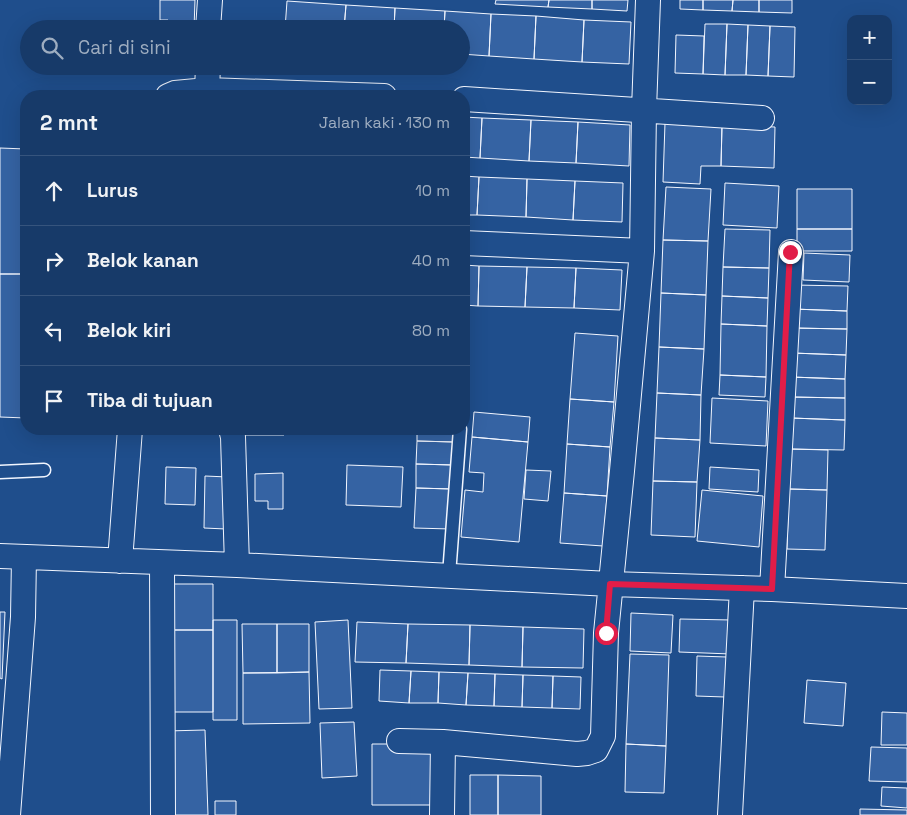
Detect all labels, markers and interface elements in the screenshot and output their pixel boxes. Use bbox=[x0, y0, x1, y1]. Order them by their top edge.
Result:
map controls bbox=[847, 15, 892, 105]
button: + bbox=[847, 15, 892, 60]
search box bbox=[20, 20, 470, 75]
icon: search bbox=[38, 34, 66, 62]
text: Cari di sini bbox=[78, 35, 171, 60]
button: − bbox=[847, 60, 892, 105]
text: 2 mnt bbox=[40, 109, 98, 136]
text: Jalan kaki · 130 m bbox=[319, 112, 450, 133]
icon: ahead bbox=[40, 177, 68, 205]
text: Lurus bbox=[87, 178, 138, 203]
text: 10 m bbox=[415, 180, 450, 201]
route end bbox=[779, 241, 802, 264]
icon: right bbox=[40, 247, 68, 275]
text: Belok kanan bbox=[87, 248, 199, 273]
text: 40 m bbox=[412, 250, 450, 271]
icon: left bbox=[40, 317, 68, 345]
text: Belok kiri bbox=[87, 318, 171, 343]
text: 80 m bbox=[412, 320, 450, 341]
icon: arrive bbox=[40, 387, 68, 415]
text: Tiba di tujuan bbox=[87, 388, 213, 413]
route start bbox=[595, 622, 618, 645]

